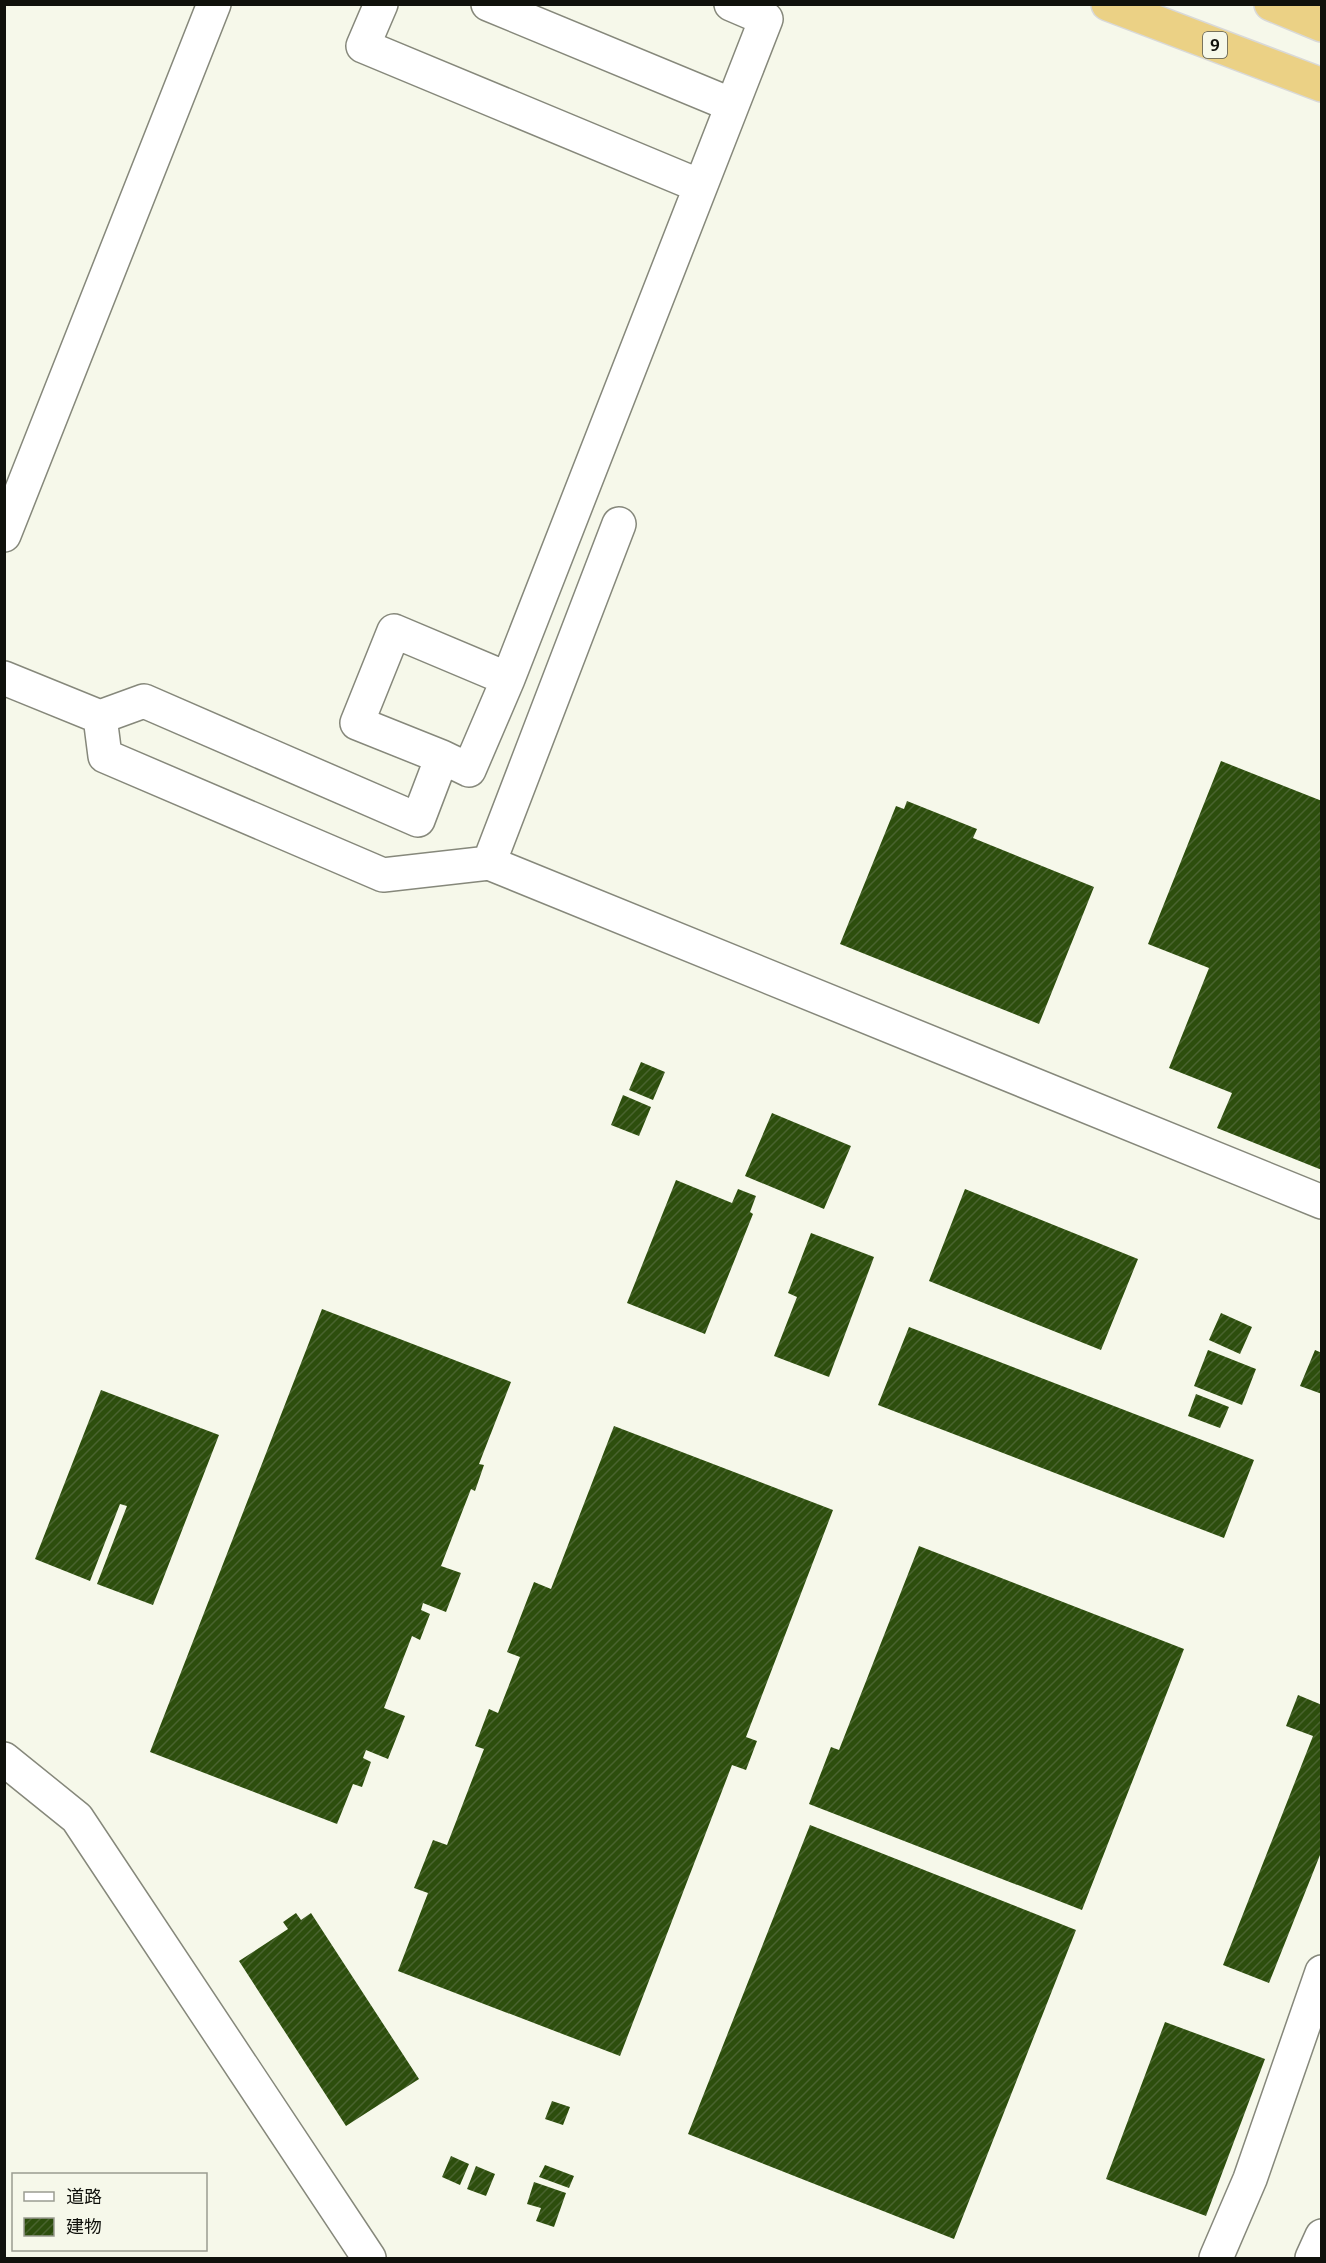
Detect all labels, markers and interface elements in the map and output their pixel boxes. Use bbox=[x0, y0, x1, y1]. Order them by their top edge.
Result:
road number: 9 bbox=[1203, 32, 1227, 58]
legend bbox=[12, 2173, 207, 2251]
text: 道路 bbox=[66, 2186, 102, 2208]
text: 建物 bbox=[66, 2216, 102, 2238]

